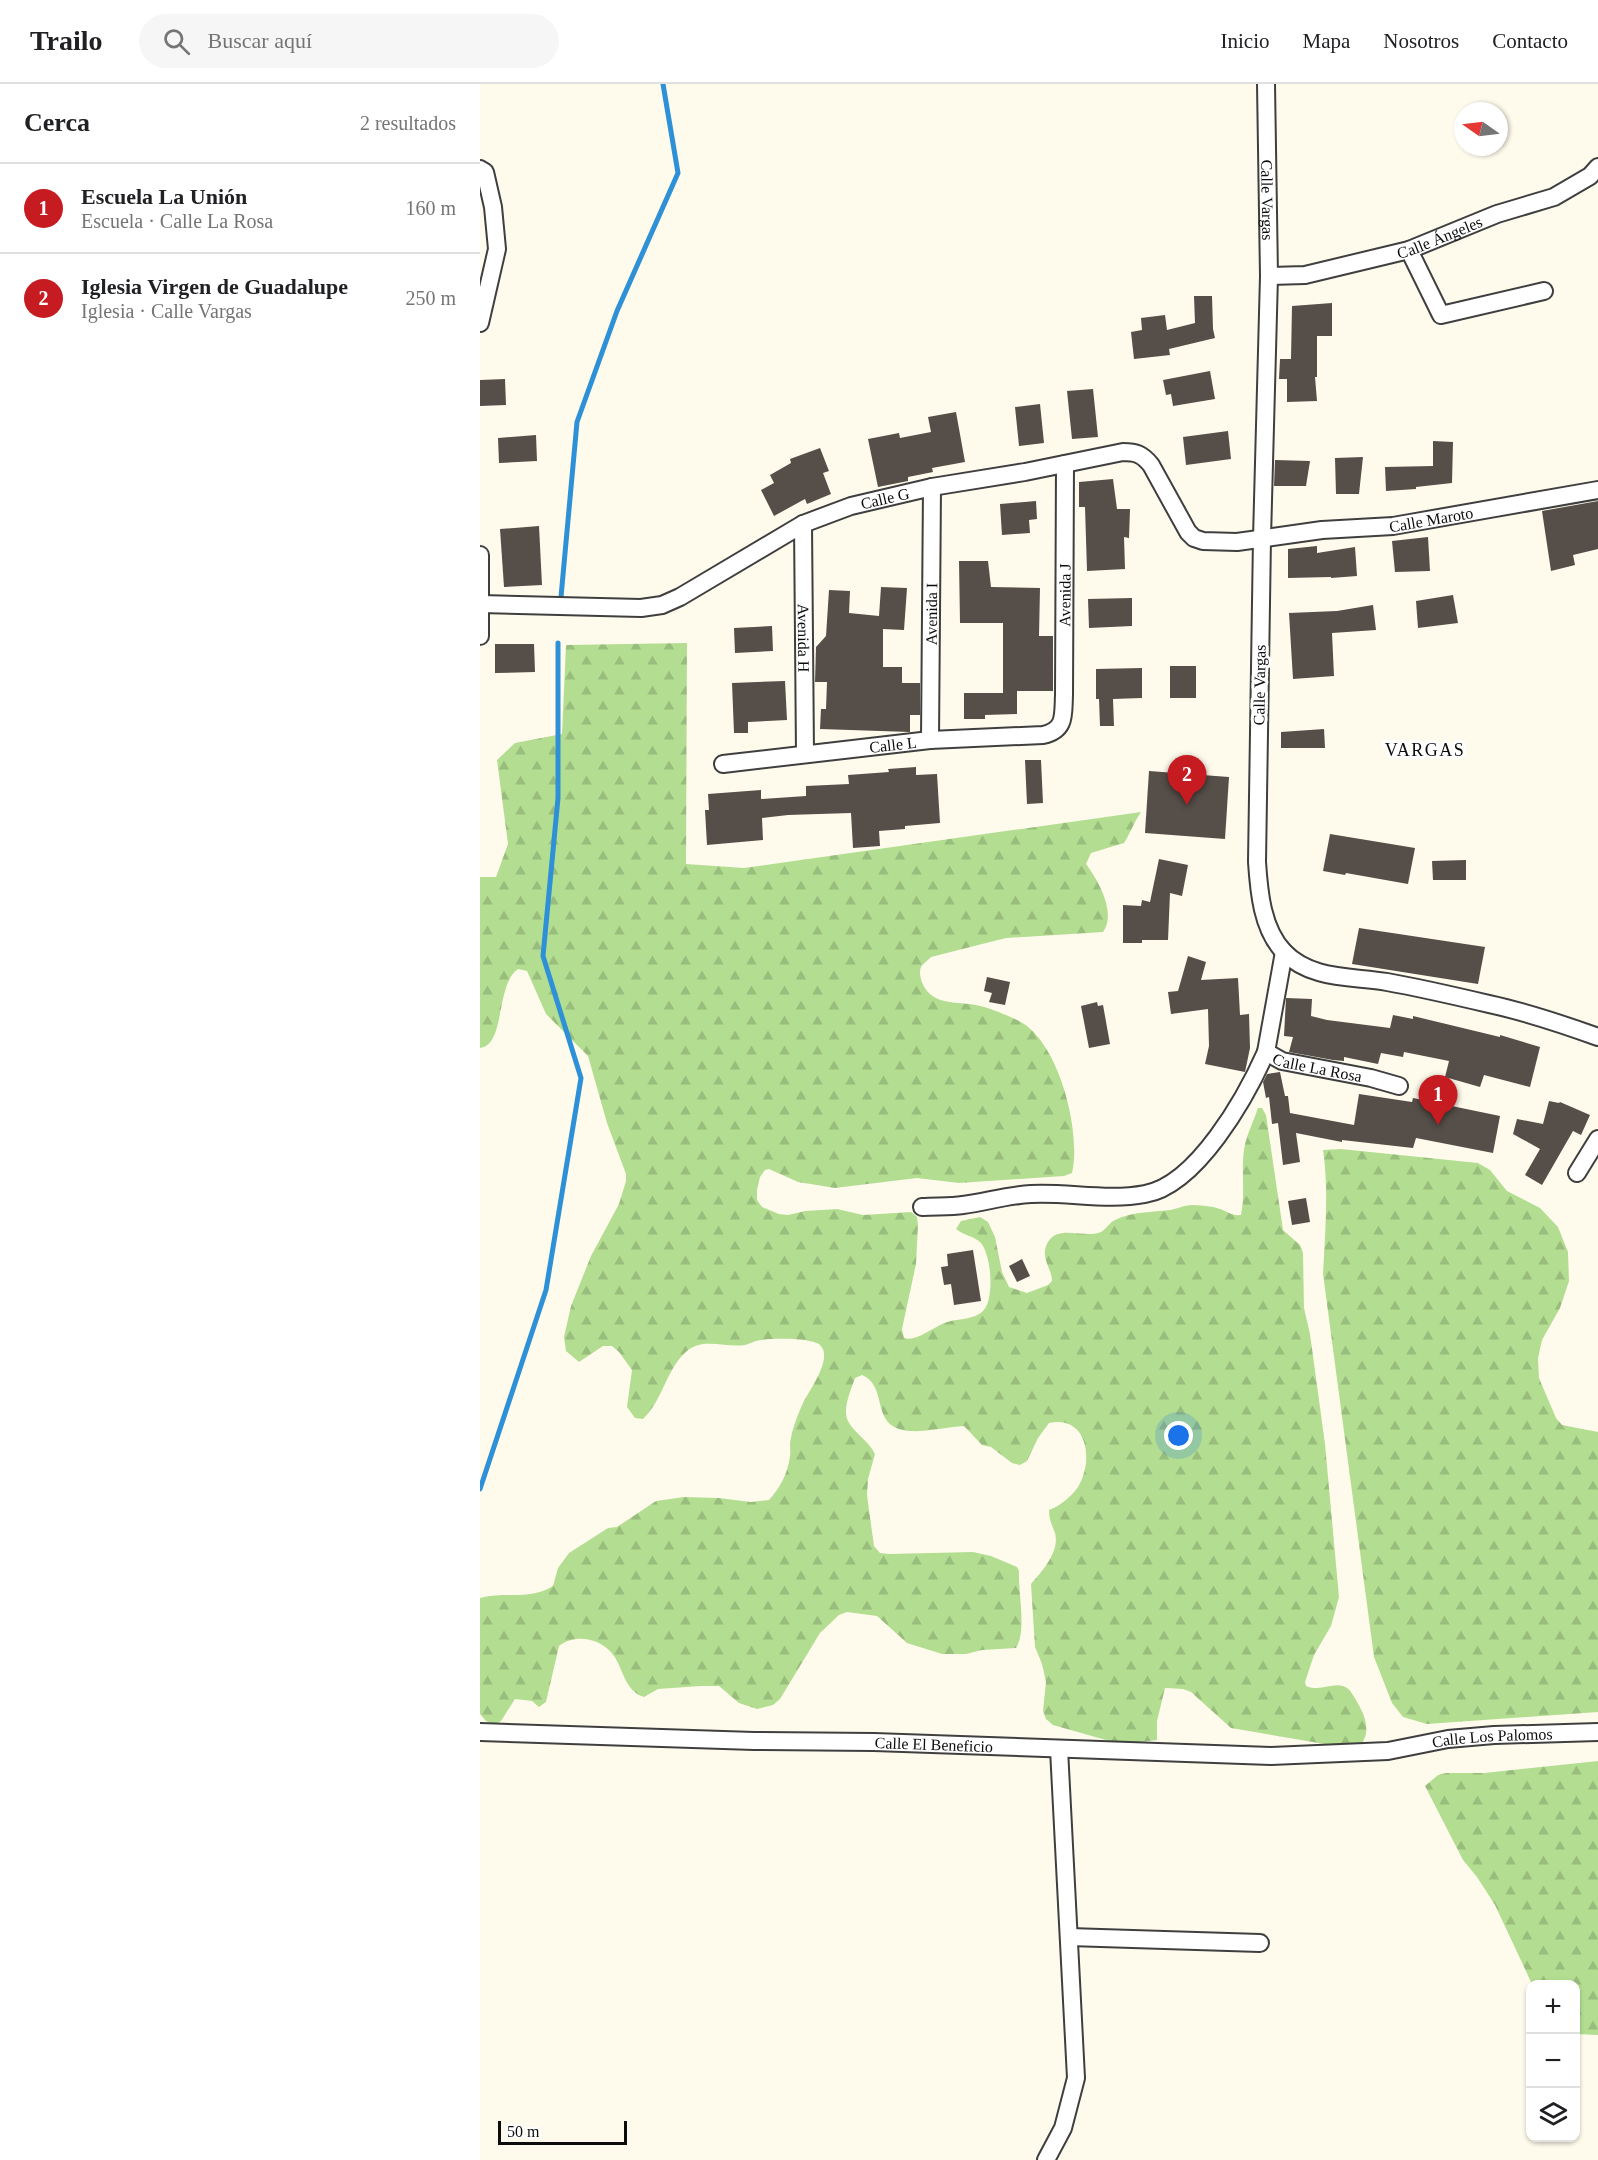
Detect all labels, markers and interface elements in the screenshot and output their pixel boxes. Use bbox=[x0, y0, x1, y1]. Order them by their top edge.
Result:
search box bbox=[139, 14, 559, 68]
text: Trailo bbox=[30, 25, 103, 56]
icon: search bbox=[160, 25, 193, 58]
text: Buscar aquí bbox=[208, 28, 312, 53]
text: Inicio bbox=[1221, 29, 1270, 53]
text: Mapa bbox=[1303, 29, 1350, 53]
text: Nosotros bbox=[1383, 29, 1459, 53]
text: Contacto bbox=[1492, 29, 1568, 53]
north arrow bbox=[1454, 102, 1508, 156]
text: Cerca bbox=[24, 108, 90, 137]
text: 2 resultados bbox=[360, 112, 456, 134]
street label: Calle Vargas bbox=[1258, 159, 1276, 241]
text: Escuela La Unión bbox=[81, 184, 247, 209]
text: 1 bbox=[39, 197, 49, 219]
text: 160 m bbox=[405, 197, 456, 219]
text: Escuela · Calle La Rosa bbox=[81, 210, 273, 232]
street label: Calle Ángeles bbox=[1395, 213, 1485, 262]
text: Iglesia Virgen de Guadalupe bbox=[81, 274, 348, 299]
text: 2 bbox=[39, 287, 49, 309]
text: 250 m bbox=[405, 287, 456, 309]
text: Iglesia · Calle Vargas bbox=[81, 300, 252, 322]
street label: Calle G bbox=[859, 485, 911, 512]
street label: Calle Maroto bbox=[1388, 504, 1474, 536]
street label: Avenida J bbox=[1056, 563, 1074, 627]
street label: Avenida I bbox=[923, 583, 940, 645]
street label: Avenida H bbox=[795, 604, 812, 673]
street label: Calle Vargas bbox=[1250, 644, 1270, 726]
street label: Calle L bbox=[868, 734, 918, 756]
district label: VARGAS bbox=[1385, 740, 1465, 760]
pin: 2 bbox=[1168, 756, 1206, 805]
street label: Calle La Rosa bbox=[1269, 1049, 1363, 1085]
pin: 1 bbox=[1418, 1076, 1458, 1125]
your location bbox=[1164, 1421, 1193, 1450]
street label: Calle Los Palomos bbox=[1431, 1725, 1553, 1751]
street label: Calle El Beneficio bbox=[874, 1734, 993, 1755]
map controls bbox=[1526, 1980, 1580, 2142]
button: + bbox=[1526, 1980, 1580, 2034]
button: − bbox=[1526, 2034, 1580, 2088]
button: layers bbox=[1526, 2088, 1580, 2142]
scale bar bbox=[498, 2118, 627, 2146]
text: 50 m bbox=[507, 2123, 539, 2140]

